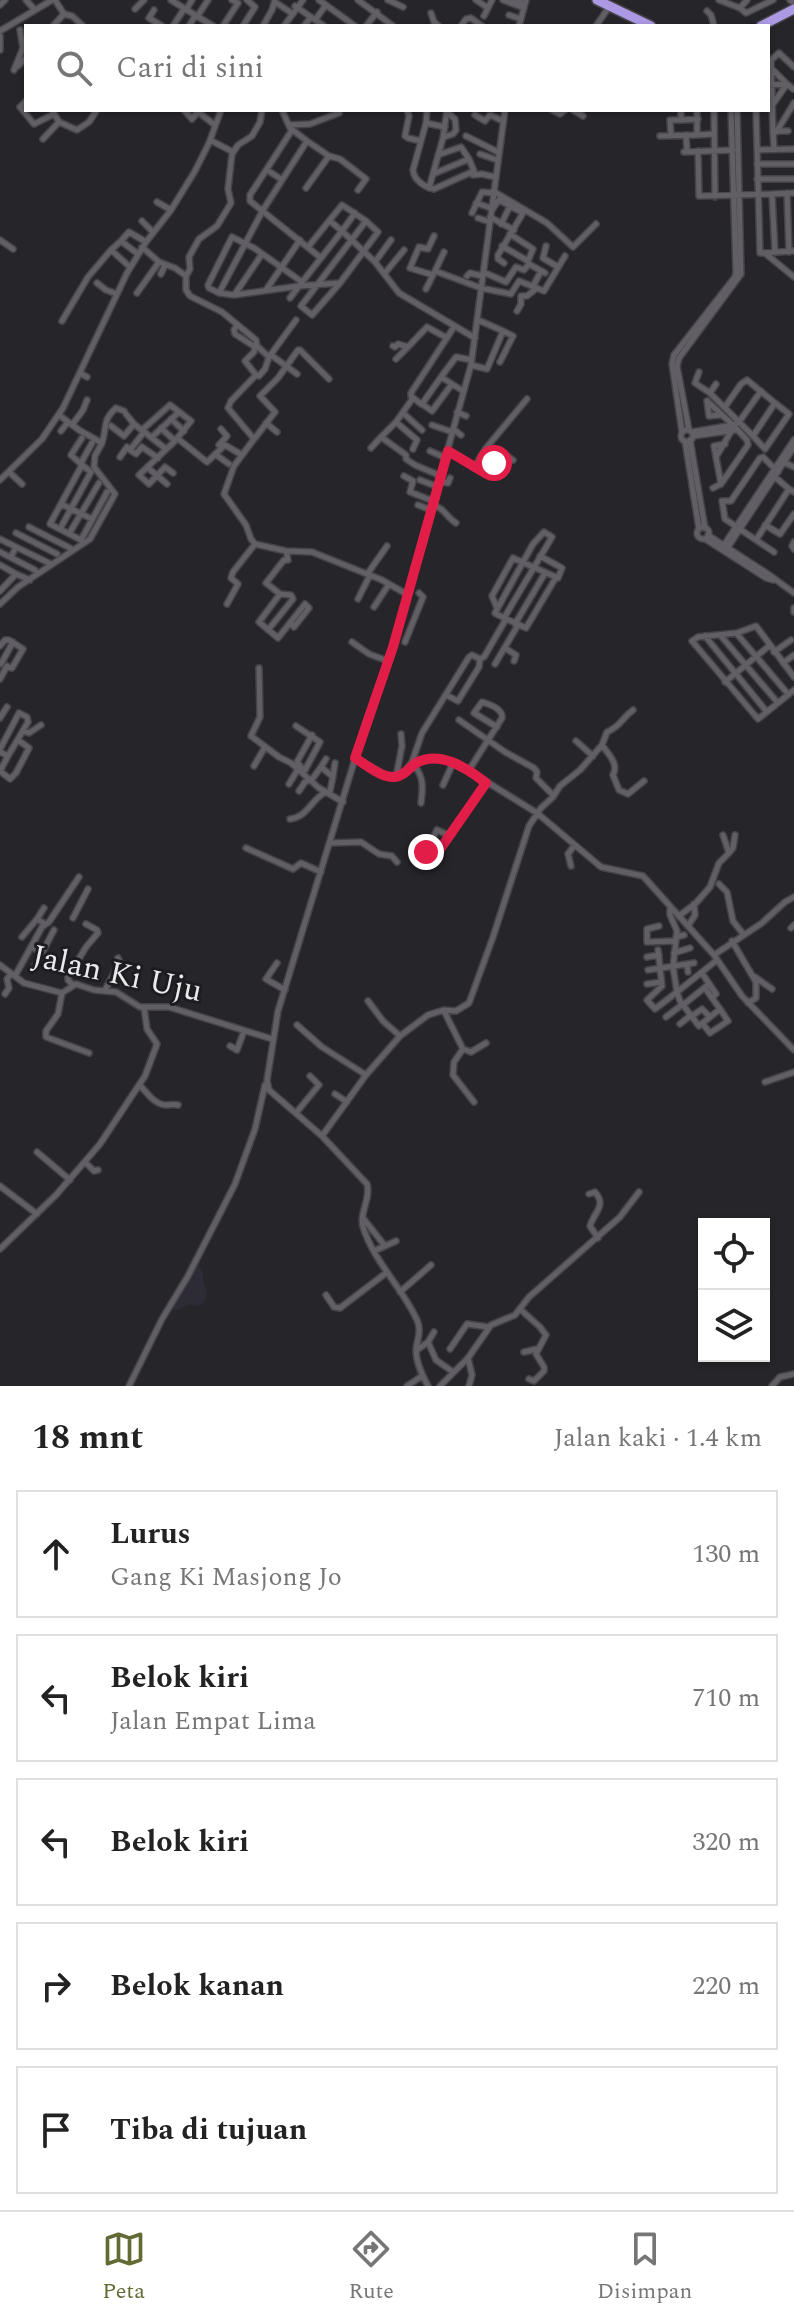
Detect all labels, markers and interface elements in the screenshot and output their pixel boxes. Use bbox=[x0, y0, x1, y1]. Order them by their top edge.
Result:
search box bbox=[24, 24, 770, 112]
text: Cari di sini bbox=[116, 45, 264, 91]
icon: search bbox=[52, 46, 96, 90]
route start bbox=[476, 445, 512, 481]
route end bbox=[408, 834, 444, 870]
street label: Jalan Ki Uju bbox=[27, 932, 207, 1016]
map controls bbox=[698, 1218, 770, 1362]
button: locate bbox=[698, 1218, 770, 1290]
button: layers bbox=[698, 1290, 770, 1362]
text: 18 mnt bbox=[32, 1412, 143, 1464]
text: Jalan kaki · 1.4 km bbox=[554, 1418, 762, 1458]
text: Lurus bbox=[110, 1511, 191, 1557]
icon: ahead bbox=[34, 1532, 78, 1576]
text: 130 m bbox=[692, 1534, 760, 1574]
text: Gang Ki Masjong Jo bbox=[110, 1557, 342, 1597]
text: Belok kiri bbox=[110, 1655, 249, 1701]
icon: left bbox=[34, 1676, 78, 1720]
text: 710 m bbox=[692, 1678, 760, 1718]
text: Jalan Empat Lima bbox=[110, 1701, 316, 1741]
text: Belok kiri bbox=[110, 1819, 249, 1865]
icon: left bbox=[34, 1820, 78, 1864]
text: 320 m bbox=[692, 1822, 760, 1862]
text: Belok kanan bbox=[110, 1963, 284, 2009]
icon: right bbox=[34, 1964, 78, 2008]
text: 220 m bbox=[692, 1966, 760, 2006]
text: Tiba di tujuan bbox=[110, 2107, 307, 2153]
icon: arrive bbox=[34, 2108, 78, 2152]
tab: Peta bbox=[102, 2227, 146, 2308]
tab: Rute bbox=[349, 2227, 394, 2308]
tab: Disimpan bbox=[597, 2227, 692, 2308]

